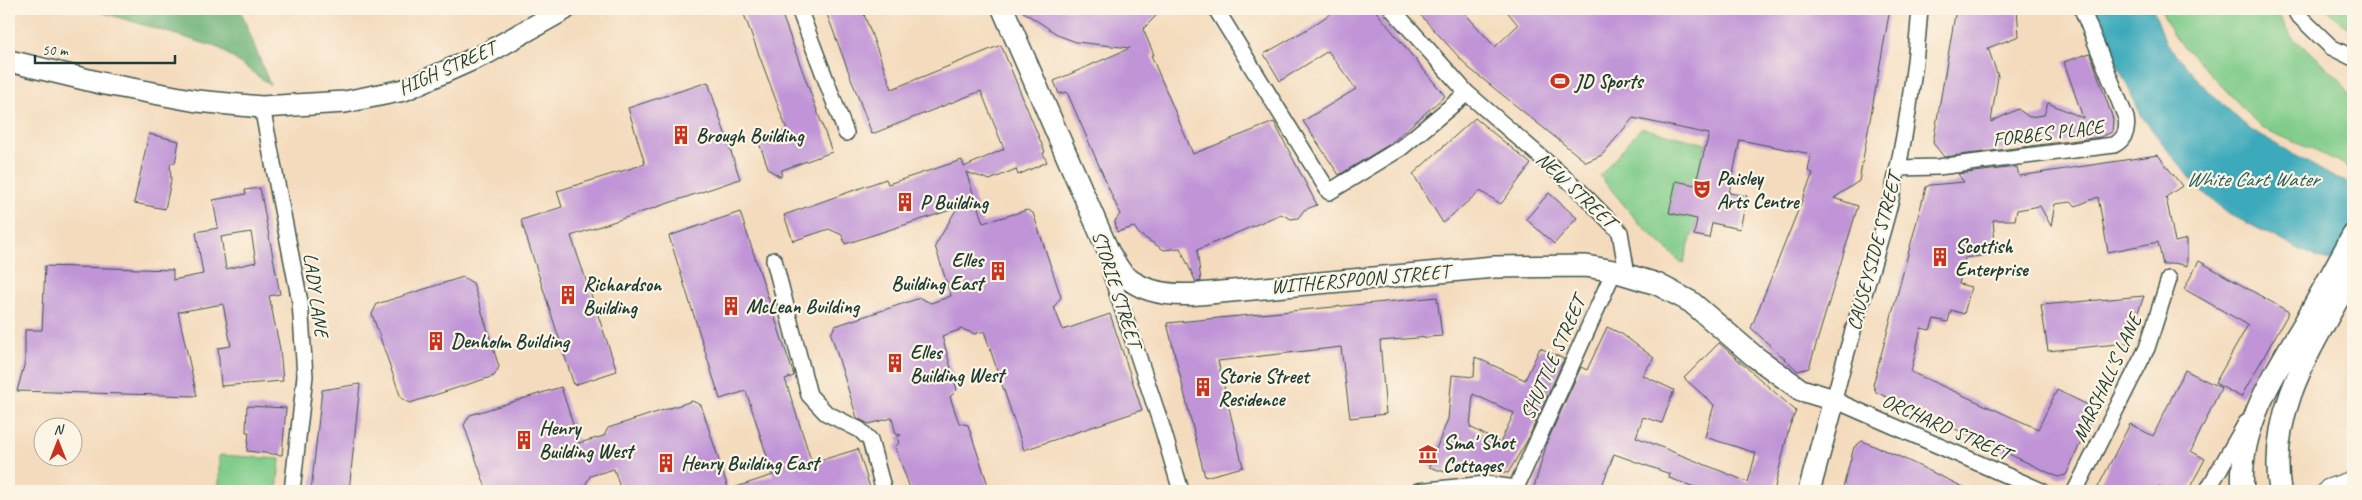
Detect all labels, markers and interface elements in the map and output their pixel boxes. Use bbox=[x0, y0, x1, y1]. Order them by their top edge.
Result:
scale bar bbox=[35, 32, 175, 64]
street label: HIGH STREET bbox=[394, 34, 503, 101]
text: 50 m bbox=[42, 41, 69, 60]
place label: JD Sports bbox=[1573, 69, 1645, 94]
sports icon: JD Sports bbox=[1549, 70, 1571, 92]
street label: FORBES PLACE bbox=[1991, 114, 2107, 152]
place label: Brough Building bbox=[696, 123, 805, 148]
building icon: Brough Building bbox=[670, 124, 692, 146]
street label: NEW STREET bbox=[1531, 147, 1625, 237]
place label: Paisley Arts Centre bbox=[1717, 166, 1800, 214]
street label: CAUSEYSIDE STREET bbox=[1841, 166, 1908, 333]
water label: White Cart Water bbox=[2186, 166, 2322, 192]
theatre icon: Paisley Arts Centre bbox=[1691, 178, 1713, 200]
place label: P Building bbox=[920, 190, 990, 215]
building icon: P Building bbox=[894, 191, 916, 213]
street label: STORIE STREET bbox=[1086, 228, 1149, 354]
place label: Scottish Enterprise bbox=[1955, 234, 2029, 282]
building icon: Scottish Enterprise bbox=[1929, 246, 1951, 268]
place label: Elles Building East bbox=[891, 248, 986, 296]
street label: LADY LANE bbox=[298, 251, 335, 342]
street label: WITHERSPOON STREET bbox=[1270, 258, 1455, 299]
building icon: Elles Building East bbox=[987, 260, 1009, 282]
place label: Richardson Building bbox=[583, 272, 663, 320]
building icon: Richardson Building bbox=[557, 284, 579, 306]
street label: SHUTTLE STREET bbox=[1515, 288, 1593, 423]
place label: McLean Building bbox=[746, 294, 861, 319]
building icon: McLean Building bbox=[720, 295, 742, 317]
street label: MARSHALL'S LANE bbox=[2067, 308, 2149, 446]
place label: Denholm Building bbox=[451, 329, 571, 354]
building icon: Denholm Building bbox=[425, 330, 447, 352]
place label: Elles Building West bbox=[910, 340, 1007, 388]
building icon: Elles Building West bbox=[884, 352, 906, 374]
place label: Storie Street Residence bbox=[1218, 364, 1311, 412]
building icon: Storie Street Residence bbox=[1192, 376, 1214, 398]
street label: ORCHARD STREET bbox=[1878, 388, 2018, 468]
place label: Henry Building West bbox=[539, 416, 636, 464]
north arrow bbox=[32, 418, 82, 468]
text: N bbox=[54, 421, 65, 438]
building icon: Henry Building West bbox=[513, 429, 535, 451]
place label: Sma' Shot Cottages bbox=[1443, 430, 1516, 478]
museum icon: Sma' Shot Cottages bbox=[1417, 443, 1439, 465]
place label: Henry Building East bbox=[681, 451, 822, 476]
building icon: Henry Building East bbox=[655, 452, 677, 474]

